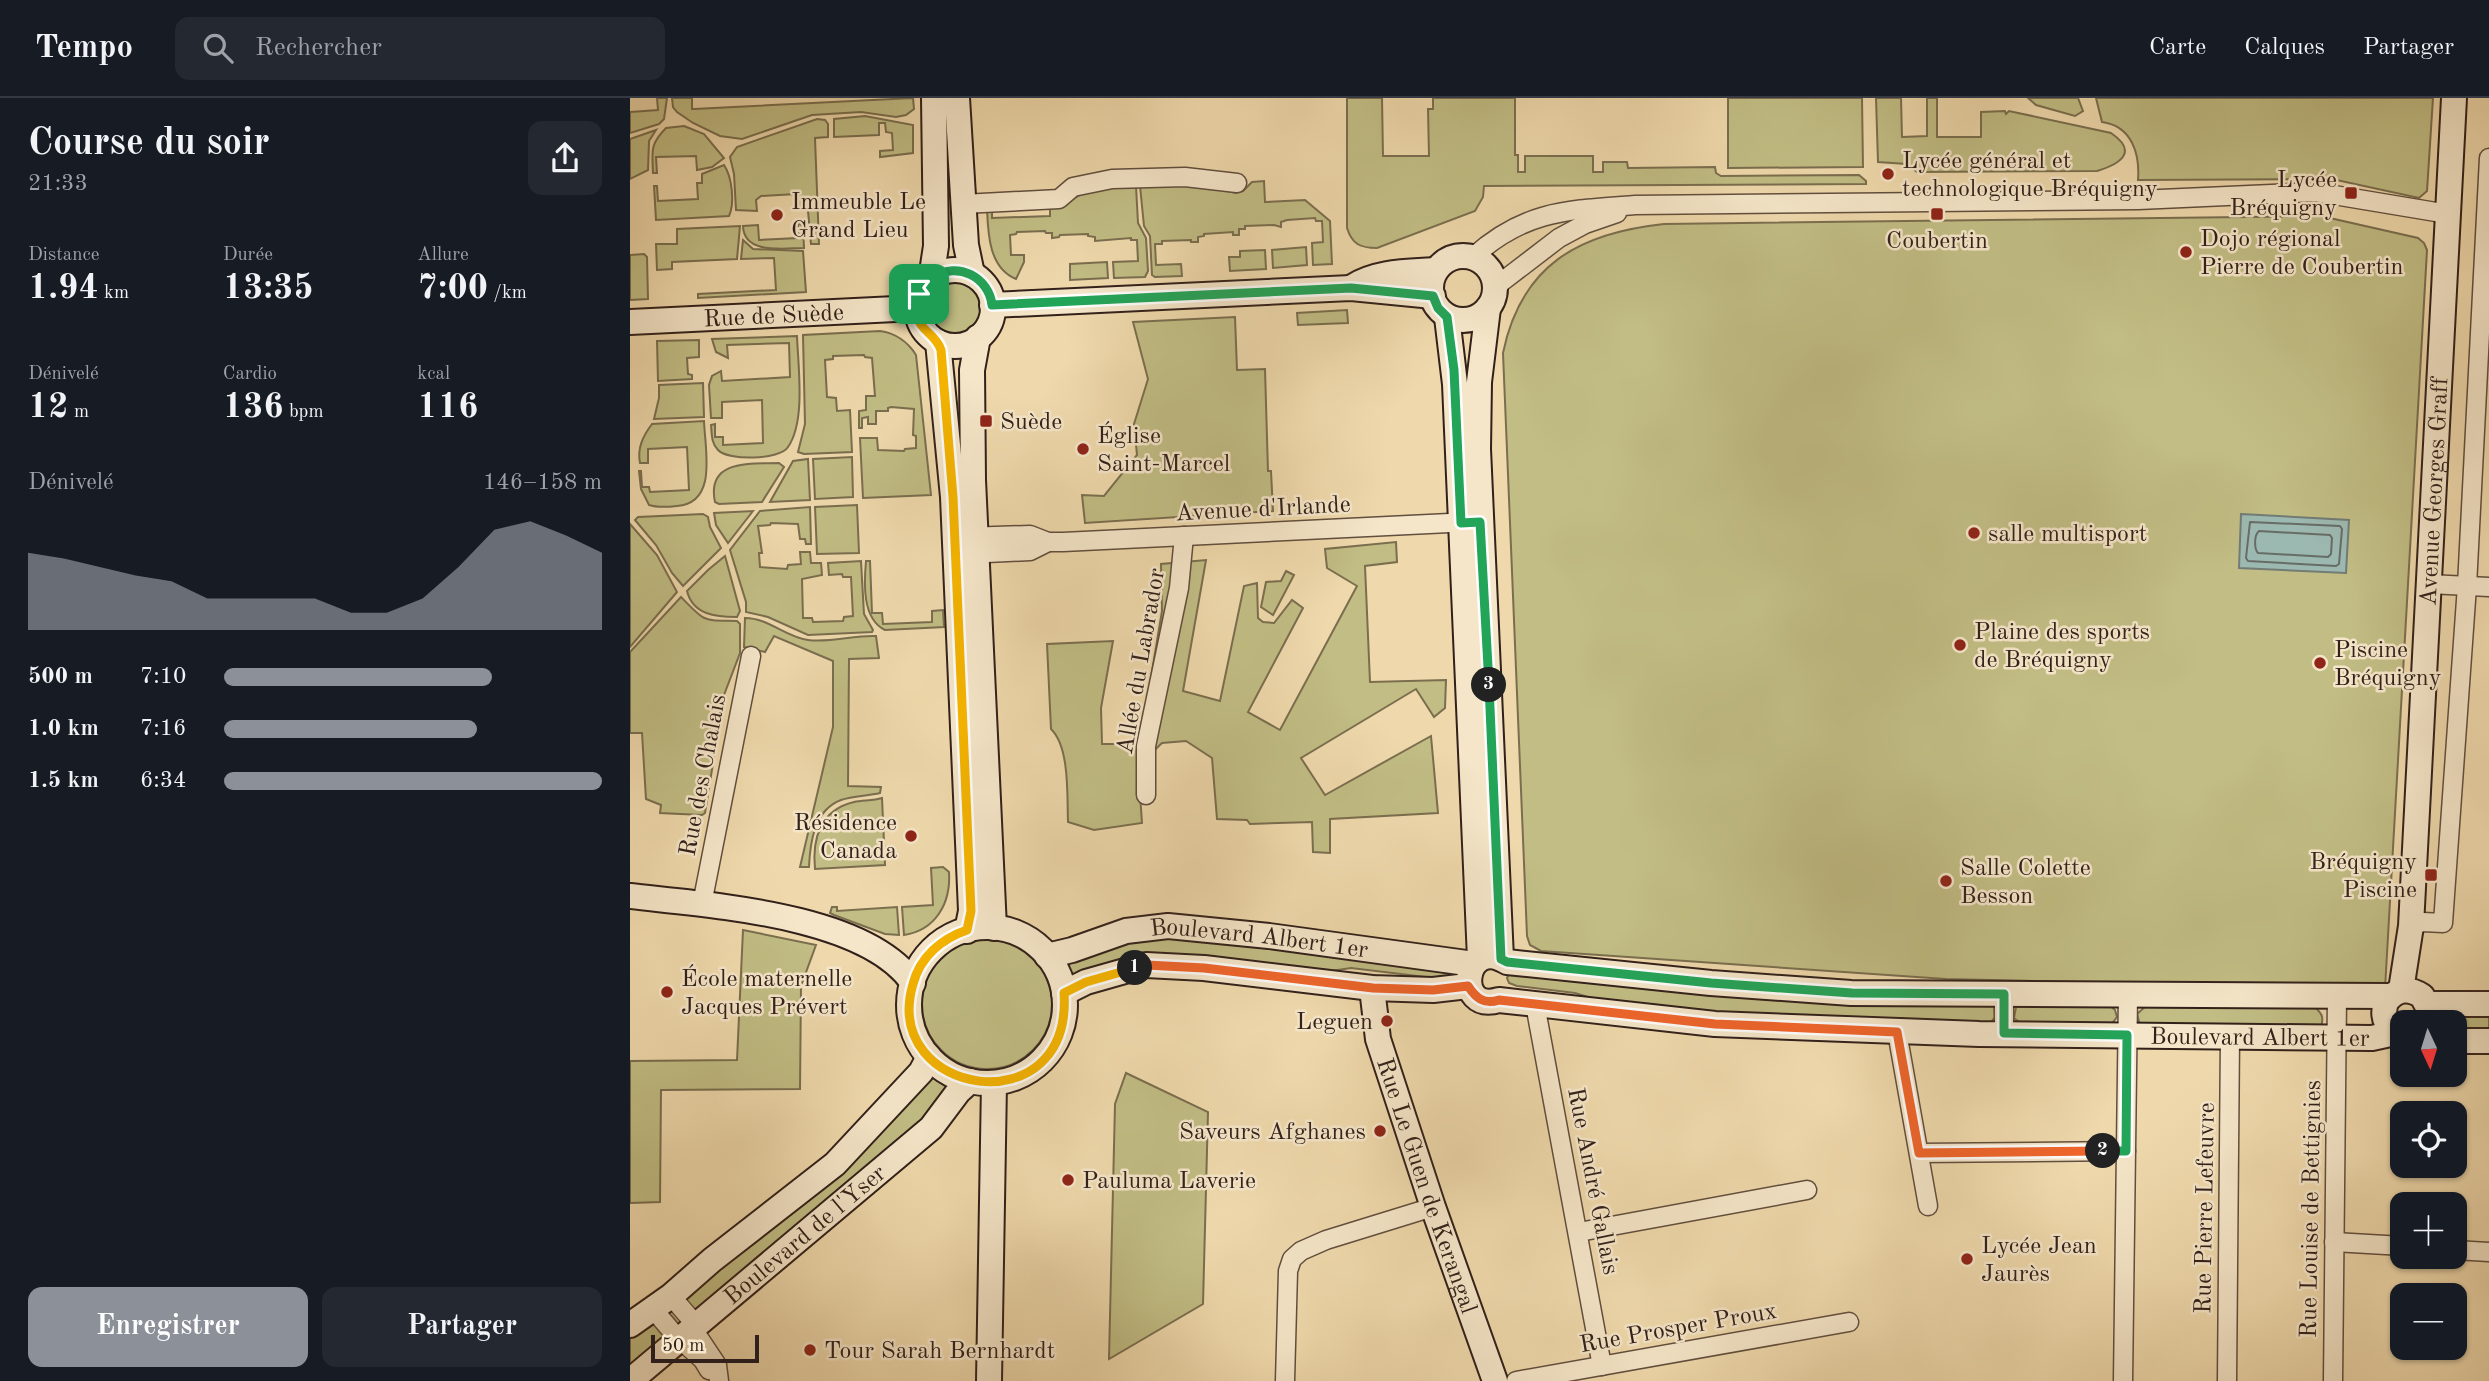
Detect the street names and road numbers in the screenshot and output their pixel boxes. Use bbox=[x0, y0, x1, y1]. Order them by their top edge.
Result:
street label: Rue de Suède bbox=[703, 302, 845, 332]
street label: Avenue Georges Graff bbox=[2418, 375, 2454, 606]
street label: Avenue d'Irlande bbox=[1175, 493, 1351, 527]
street label: Allée du Labrador bbox=[1114, 566, 1170, 756]
street label: Rue des Chalais bbox=[676, 692, 731, 859]
street label: Boulevard Albert 1er bbox=[1149, 916, 1370, 963]
street label: Boulevard Albert 1er bbox=[2150, 1026, 2370, 1052]
street label: Rue Le Guen de Kerangal bbox=[1371, 1055, 1480, 1317]
street label: Rue Louise de Bettignies bbox=[2298, 1080, 2326, 1338]
street label: Rue André Gallais bbox=[1562, 1086, 1622, 1277]
street label: Rue Pierre Lefeuvre bbox=[2192, 1102, 2220, 1314]
street label: Boulevard de l'Yser bbox=[720, 1161, 891, 1310]
street label: Rue Prosper Proux bbox=[1578, 1300, 1779, 1358]

